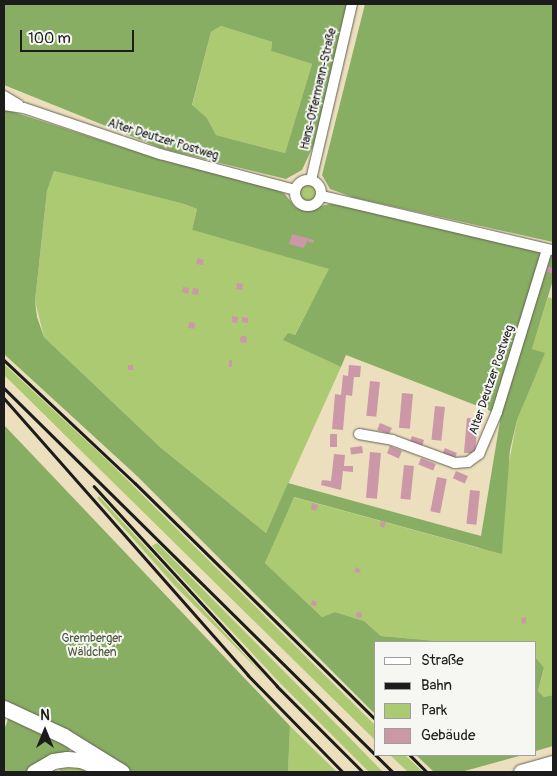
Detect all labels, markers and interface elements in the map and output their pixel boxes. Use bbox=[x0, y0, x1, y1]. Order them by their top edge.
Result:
scale bar bbox=[22, 20, 136, 52]
street label: Hans-Offermann-Straße bbox=[298, 27, 340, 151]
text: 100 m bbox=[28, 29, 71, 48]
street label: Alter Deutzer Postweg bbox=[106, 116, 220, 164]
street label: Alter Deutzer Postweg bbox=[466, 323, 518, 437]
park label: Gremberger Wäldchen bbox=[62, 632, 122, 660]
legend bbox=[374, 641, 537, 756]
text: Straße bbox=[421, 651, 464, 670]
text: Bahn bbox=[421, 676, 452, 695]
text: Park bbox=[421, 701, 447, 720]
north arrow bbox=[20, 706, 70, 756]
text: N bbox=[40, 707, 50, 724]
text: Gebäude bbox=[421, 726, 475, 745]

